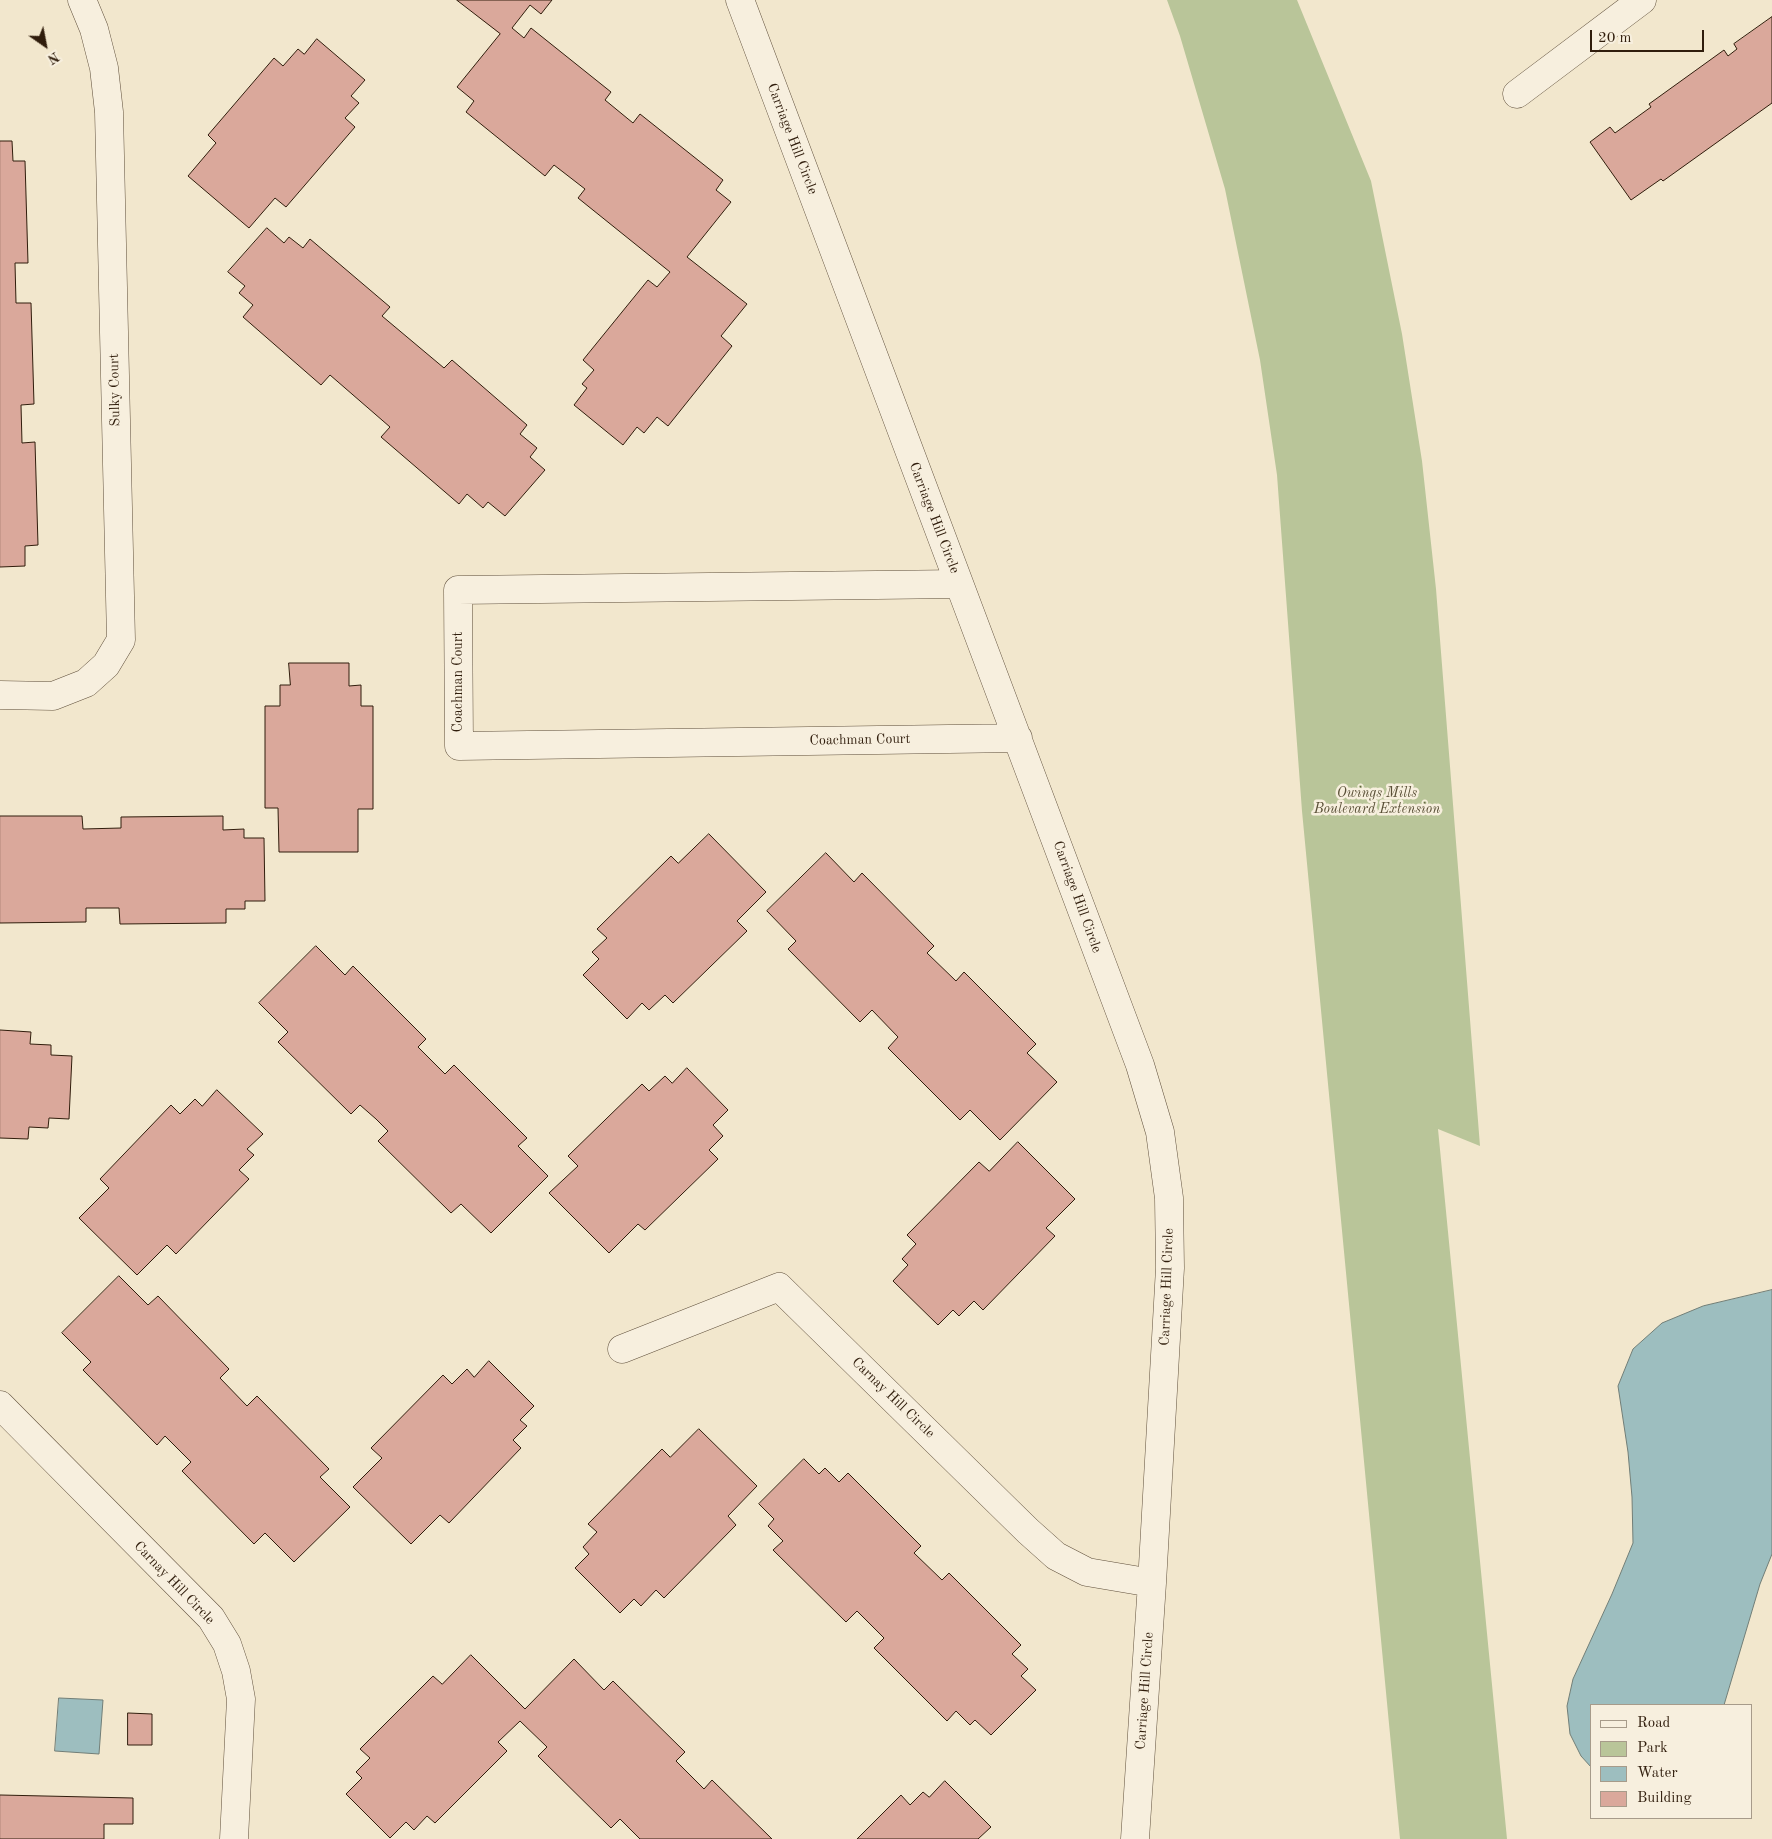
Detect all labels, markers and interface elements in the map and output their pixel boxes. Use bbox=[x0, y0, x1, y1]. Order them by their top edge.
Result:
north arrow bbox=[20, 20, 70, 70]
scale bar bbox=[1592, 20, 1706, 52]
text: 20 m bbox=[1598, 31, 1632, 46]
text: N bbox=[45, 49, 61, 66]
street label: Carriage Hill Circle bbox=[763, 81, 821, 197]
street label: Sulky Court bbox=[106, 353, 124, 427]
street label: Carriage Hill Circle bbox=[905, 460, 963, 576]
street label: Coachman Court bbox=[450, 632, 466, 732]
street label: Coachman Court bbox=[809, 731, 911, 749]
park label: Owings Mills Boulevard Extension bbox=[1314, 785, 1440, 818]
street label: Carriage Hill Circle bbox=[1049, 839, 1105, 955]
street label: Carriage Hill Circle bbox=[1157, 1228, 1177, 1346]
street label: Carnay Hill Circle bbox=[848, 1354, 938, 1442]
street label: Carnay Hill Circle bbox=[130, 1538, 218, 1628]
street label: Carriage Hill Circle bbox=[1133, 1632, 1157, 1750]
legend bbox=[1590, 1704, 1752, 1819]
text: Road bbox=[1637, 1716, 1670, 1731]
text: Park bbox=[1637, 1741, 1668, 1756]
text: Water bbox=[1637, 1766, 1678, 1781]
text: Building bbox=[1637, 1791, 1692, 1806]

